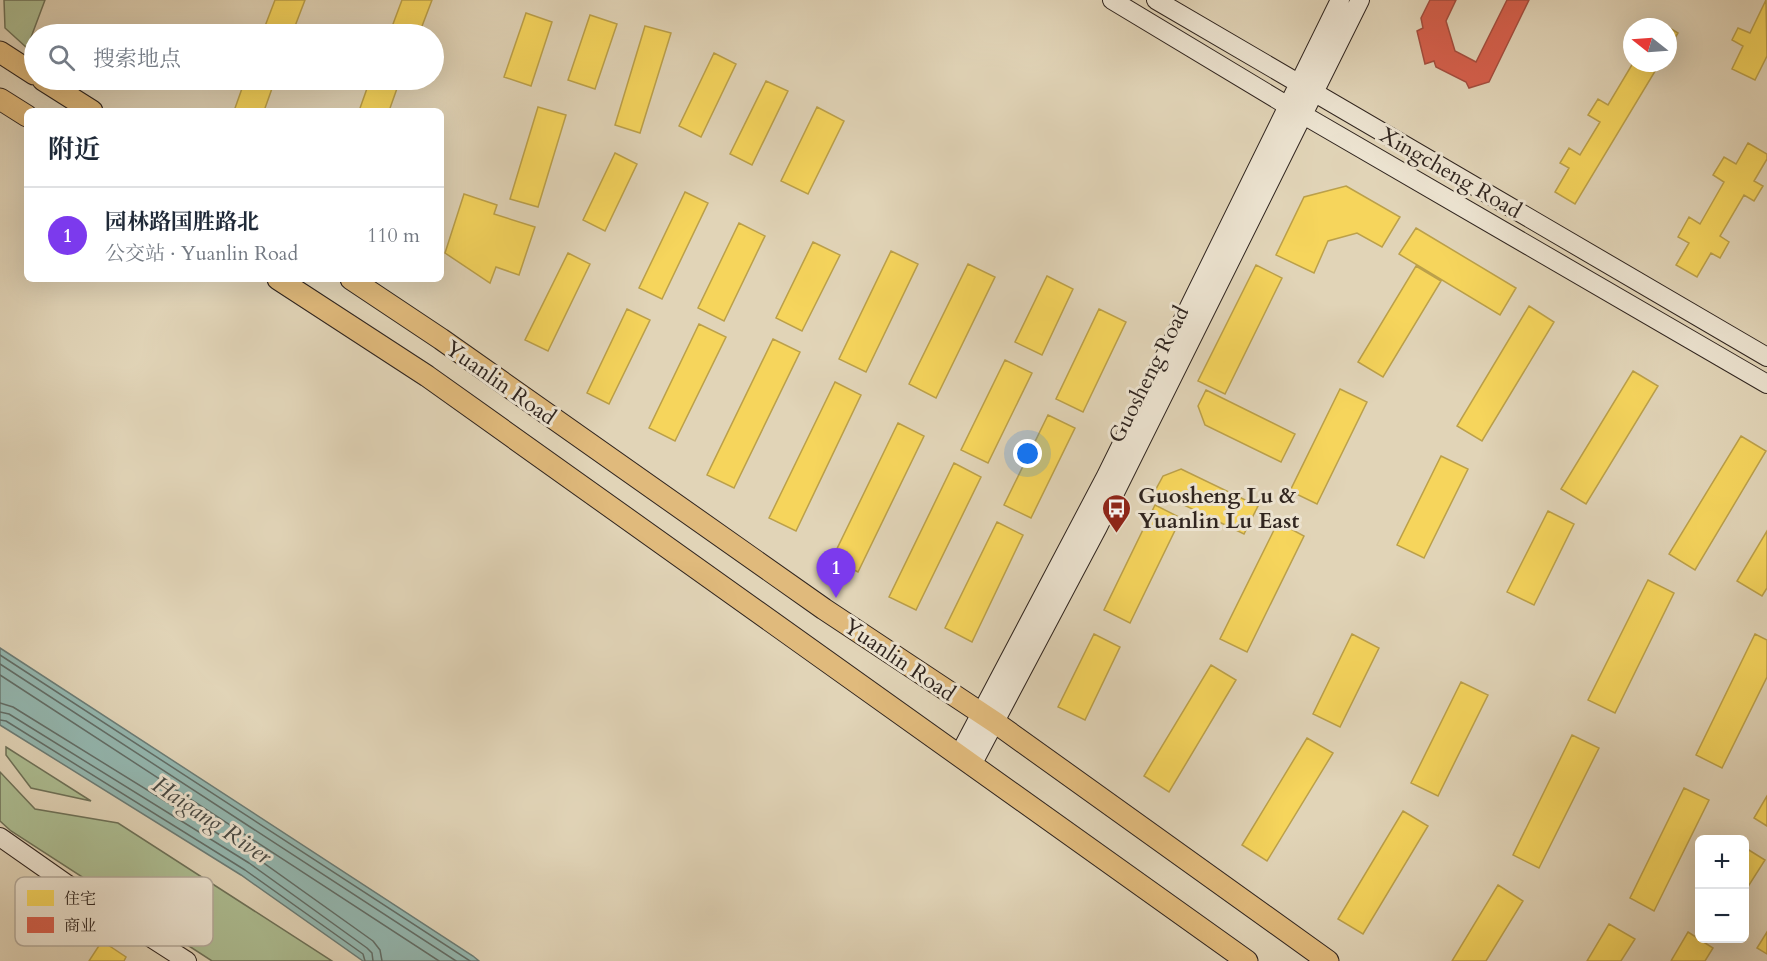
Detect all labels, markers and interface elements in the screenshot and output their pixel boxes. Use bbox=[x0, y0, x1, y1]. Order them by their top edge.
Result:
north arrow bbox=[1623, 18, 1677, 72]
search box bbox=[24, 24, 444, 90]
icon: search bbox=[45, 41, 78, 74]
text: 搜索地点 bbox=[93, 44, 181, 74]
street label: Xingcheng Road bbox=[1374, 120, 1527, 226]
text: 附近 bbox=[48, 132, 100, 167]
text: 园林路国胜路北 bbox=[105, 207, 259, 237]
text: 1 bbox=[62, 222, 73, 249]
text: 110 m bbox=[367, 222, 420, 249]
text: 公交站 · Yuanlin Road bbox=[105, 240, 298, 267]
street label: Guosheng Road bbox=[1101, 301, 1196, 448]
street label: Yuanlin Road bbox=[439, 334, 562, 432]
your location bbox=[1013, 439, 1042, 468]
place label: Guosheng Lu & Yuanlin Lu East bbox=[1138, 481, 1299, 536]
bus stop icon: Guosheng Lu & Yuanlin Lu East bbox=[1101, 492, 1133, 534]
pin: 1 bbox=[816, 548, 856, 598]
street label: Yuanlin Road bbox=[838, 611, 962, 709]
water label: Haigang River bbox=[146, 768, 279, 873]
map controls bbox=[1695, 835, 1749, 943]
button: + bbox=[1695, 835, 1749, 889]
legend bbox=[15, 877, 213, 946]
text: 住宅 bbox=[64, 888, 96, 910]
button: − bbox=[1695, 889, 1749, 943]
text: 商业 bbox=[64, 915, 96, 937]

